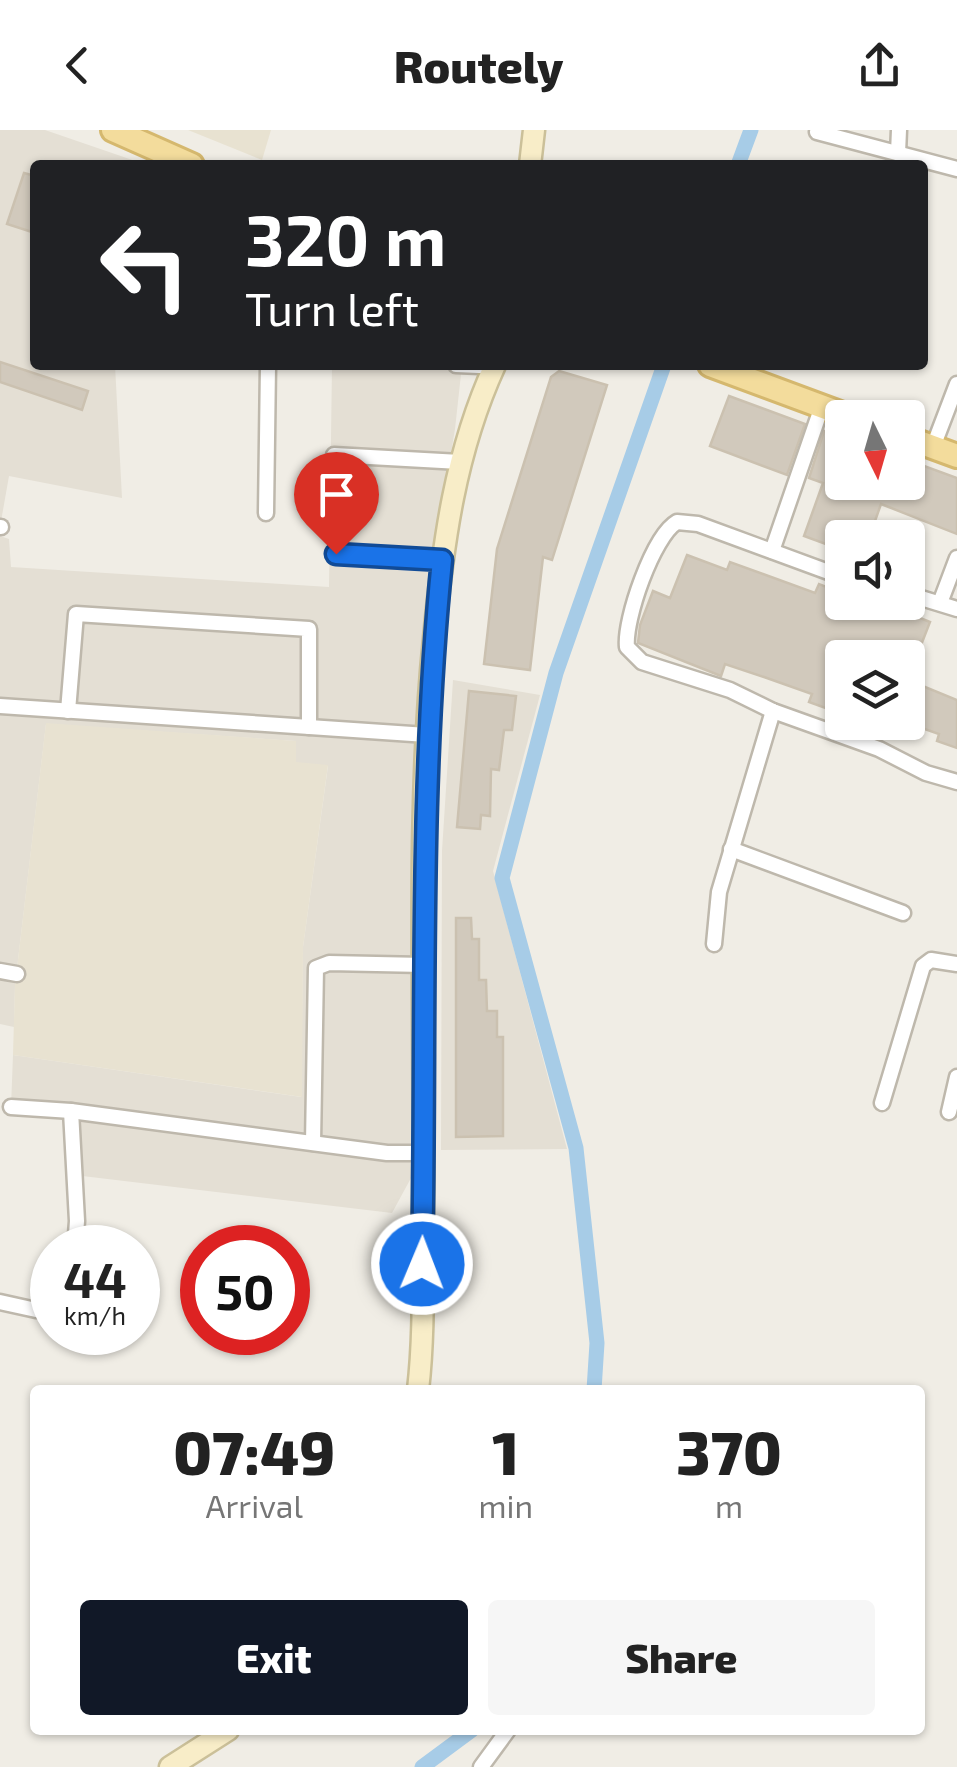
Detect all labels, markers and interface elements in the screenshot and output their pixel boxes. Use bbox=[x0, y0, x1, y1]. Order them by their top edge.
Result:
icon: back bbox=[50, 38, 105, 93]
text: Routely bbox=[394, 38, 563, 92]
icon: share bbox=[852, 38, 907, 93]
text: 320 m bbox=[245, 196, 446, 280]
icon: left bbox=[80, 200, 210, 330]
text: Turn left bbox=[245, 281, 419, 335]
north arrow bbox=[825, 400, 925, 500]
map controls bbox=[825, 400, 925, 740]
pin bbox=[294, 452, 379, 555]
icon: arrive bbox=[309, 467, 364, 522]
button: sound bbox=[825, 520, 925, 620]
button: layers bbox=[825, 640, 925, 740]
position arrow bbox=[370, 1212, 474, 1316]
speed limit sign: 50 bbox=[180, 1225, 310, 1355]
text: 44 bbox=[63, 1248, 127, 1308]
text: km/h bbox=[64, 1300, 126, 1330]
text: 07:49 bbox=[173, 1415, 335, 1487]
text: 1 bbox=[492, 1415, 519, 1487]
text: 370 bbox=[676, 1415, 782, 1487]
text: Arrival bbox=[206, 1486, 303, 1524]
text: min bbox=[479, 1486, 533, 1524]
text: m bbox=[715, 1486, 743, 1524]
button: Exit bbox=[80, 1600, 468, 1715]
button: Share bbox=[488, 1600, 875, 1715]

